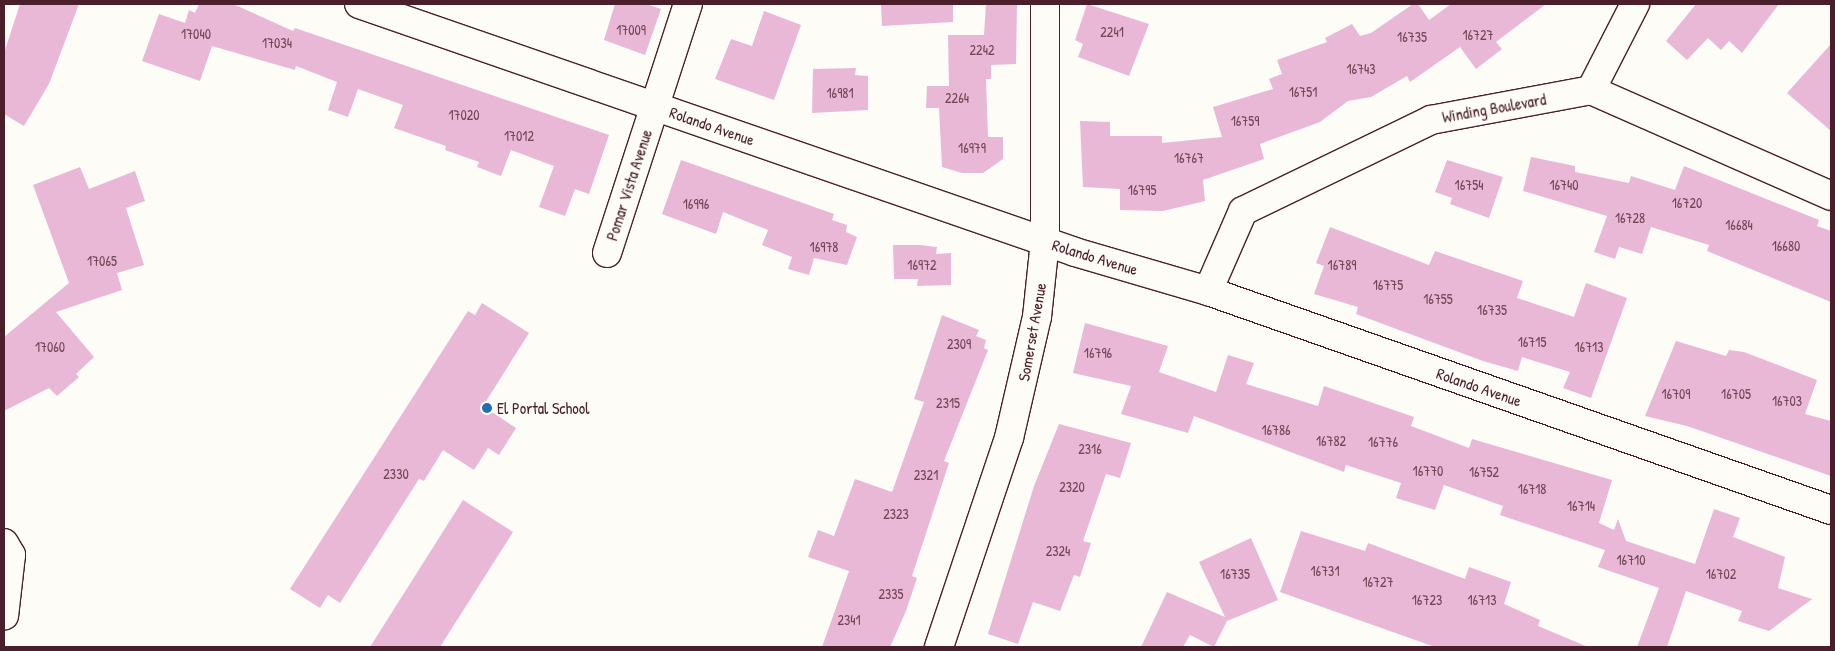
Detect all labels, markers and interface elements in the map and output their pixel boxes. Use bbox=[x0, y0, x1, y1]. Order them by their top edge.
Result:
house number: 17009 bbox=[616, 22, 646, 38]
house number: 2241 bbox=[1100, 24, 1124, 40]
house number: 17040 bbox=[181, 26, 211, 42]
house number: 16727 bbox=[1462, 27, 1494, 43]
house number: 16735 bbox=[1397, 29, 1427, 45]
house number: 17034 bbox=[262, 35, 292, 51]
house number: 2242 bbox=[970, 42, 994, 58]
house number: 16743 bbox=[1346, 61, 1376, 77]
house number: 16751 bbox=[1289, 84, 1317, 100]
house number: 16981 bbox=[827, 85, 853, 101]
street label: Winding Boulevard bbox=[1441, 89, 1547, 127]
house number: 2264 bbox=[945, 90, 969, 106]
street label: Rolando Avenue bbox=[667, 103, 757, 149]
house number: 17020 bbox=[448, 107, 480, 123]
house number: 16759 bbox=[1231, 113, 1259, 129]
street label: Pomar Vista Avenue bbox=[602, 127, 656, 243]
house number: 17012 bbox=[504, 128, 534, 144]
house number: 16979 bbox=[958, 140, 986, 156]
house number: 16767 bbox=[1174, 150, 1204, 166]
house number: 16754 bbox=[1455, 177, 1483, 193]
house number: 16740 bbox=[1549, 177, 1579, 193]
house number: 16795 bbox=[1128, 182, 1156, 198]
house number: 16720 bbox=[1672, 195, 1702, 211]
house number: 16996 bbox=[683, 196, 709, 212]
house number: 16728 bbox=[1615, 210, 1645, 226]
house number: 16684 bbox=[1725, 217, 1753, 233]
street label: Rolando Avenue bbox=[1050, 235, 1140, 279]
house number: 16680 bbox=[1772, 238, 1800, 254]
house number: 16978 bbox=[810, 239, 838, 255]
house number: 17065 bbox=[87, 253, 117, 269]
house number: 16972 bbox=[907, 257, 937, 273]
house number: 16789 bbox=[1328, 257, 1356, 273]
house number: 16775 bbox=[1373, 277, 1403, 293]
street label: Somerset Avenue bbox=[1014, 281, 1050, 383]
house number: 16755 bbox=[1423, 291, 1453, 307]
house number: 16735 bbox=[1477, 302, 1507, 318]
house number: 16715 bbox=[1518, 334, 1546, 350]
house number: 2309 bbox=[947, 336, 971, 352]
house number: 17060 bbox=[35, 339, 65, 355]
house number: 16713 bbox=[1575, 339, 1603, 355]
house number: 16796 bbox=[1084, 345, 1112, 361]
street label: Rolando Avenue bbox=[1434, 364, 1524, 410]
house number: 16709 bbox=[1661, 386, 1691, 402]
house number: 16705 bbox=[1721, 386, 1751, 402]
house number: 16703 bbox=[1772, 393, 1802, 409]
house number: 2315 bbox=[936, 395, 960, 411]
place label: El Portal School bbox=[497, 398, 589, 418]
marker: El Portal School bbox=[481, 402, 493, 414]
house number: 16786 bbox=[1261, 422, 1291, 438]
house number: 16782 bbox=[1316, 433, 1346, 449]
house number: 16776 bbox=[1368, 434, 1398, 450]
house number: 2316 bbox=[1078, 441, 1102, 457]
house number: 16770 bbox=[1413, 463, 1443, 479]
house number: 16752 bbox=[1469, 464, 1499, 480]
house number: 2330 bbox=[383, 466, 409, 482]
house number: 2321 bbox=[914, 467, 938, 483]
house number: 2320 bbox=[1059, 479, 1085, 495]
house number: 16718 bbox=[1518, 481, 1546, 497]
house number: 16714 bbox=[1567, 498, 1595, 514]
house number: 2323 bbox=[883, 506, 909, 522]
house number: 2324 bbox=[1046, 543, 1070, 559]
house number: 16710 bbox=[1617, 552, 1645, 568]
house number: 16731 bbox=[1311, 563, 1339, 579]
house number: 16735 bbox=[1220, 566, 1250, 582]
house number: 16702 bbox=[1706, 566, 1736, 582]
house number: 16727 bbox=[1362, 574, 1394, 590]
house number: 2335 bbox=[878, 586, 904, 602]
house number: 16723 bbox=[1412, 592, 1442, 608]
house number: 16713 bbox=[1468, 592, 1496, 608]
house number: 2341 bbox=[837, 612, 861, 628]

